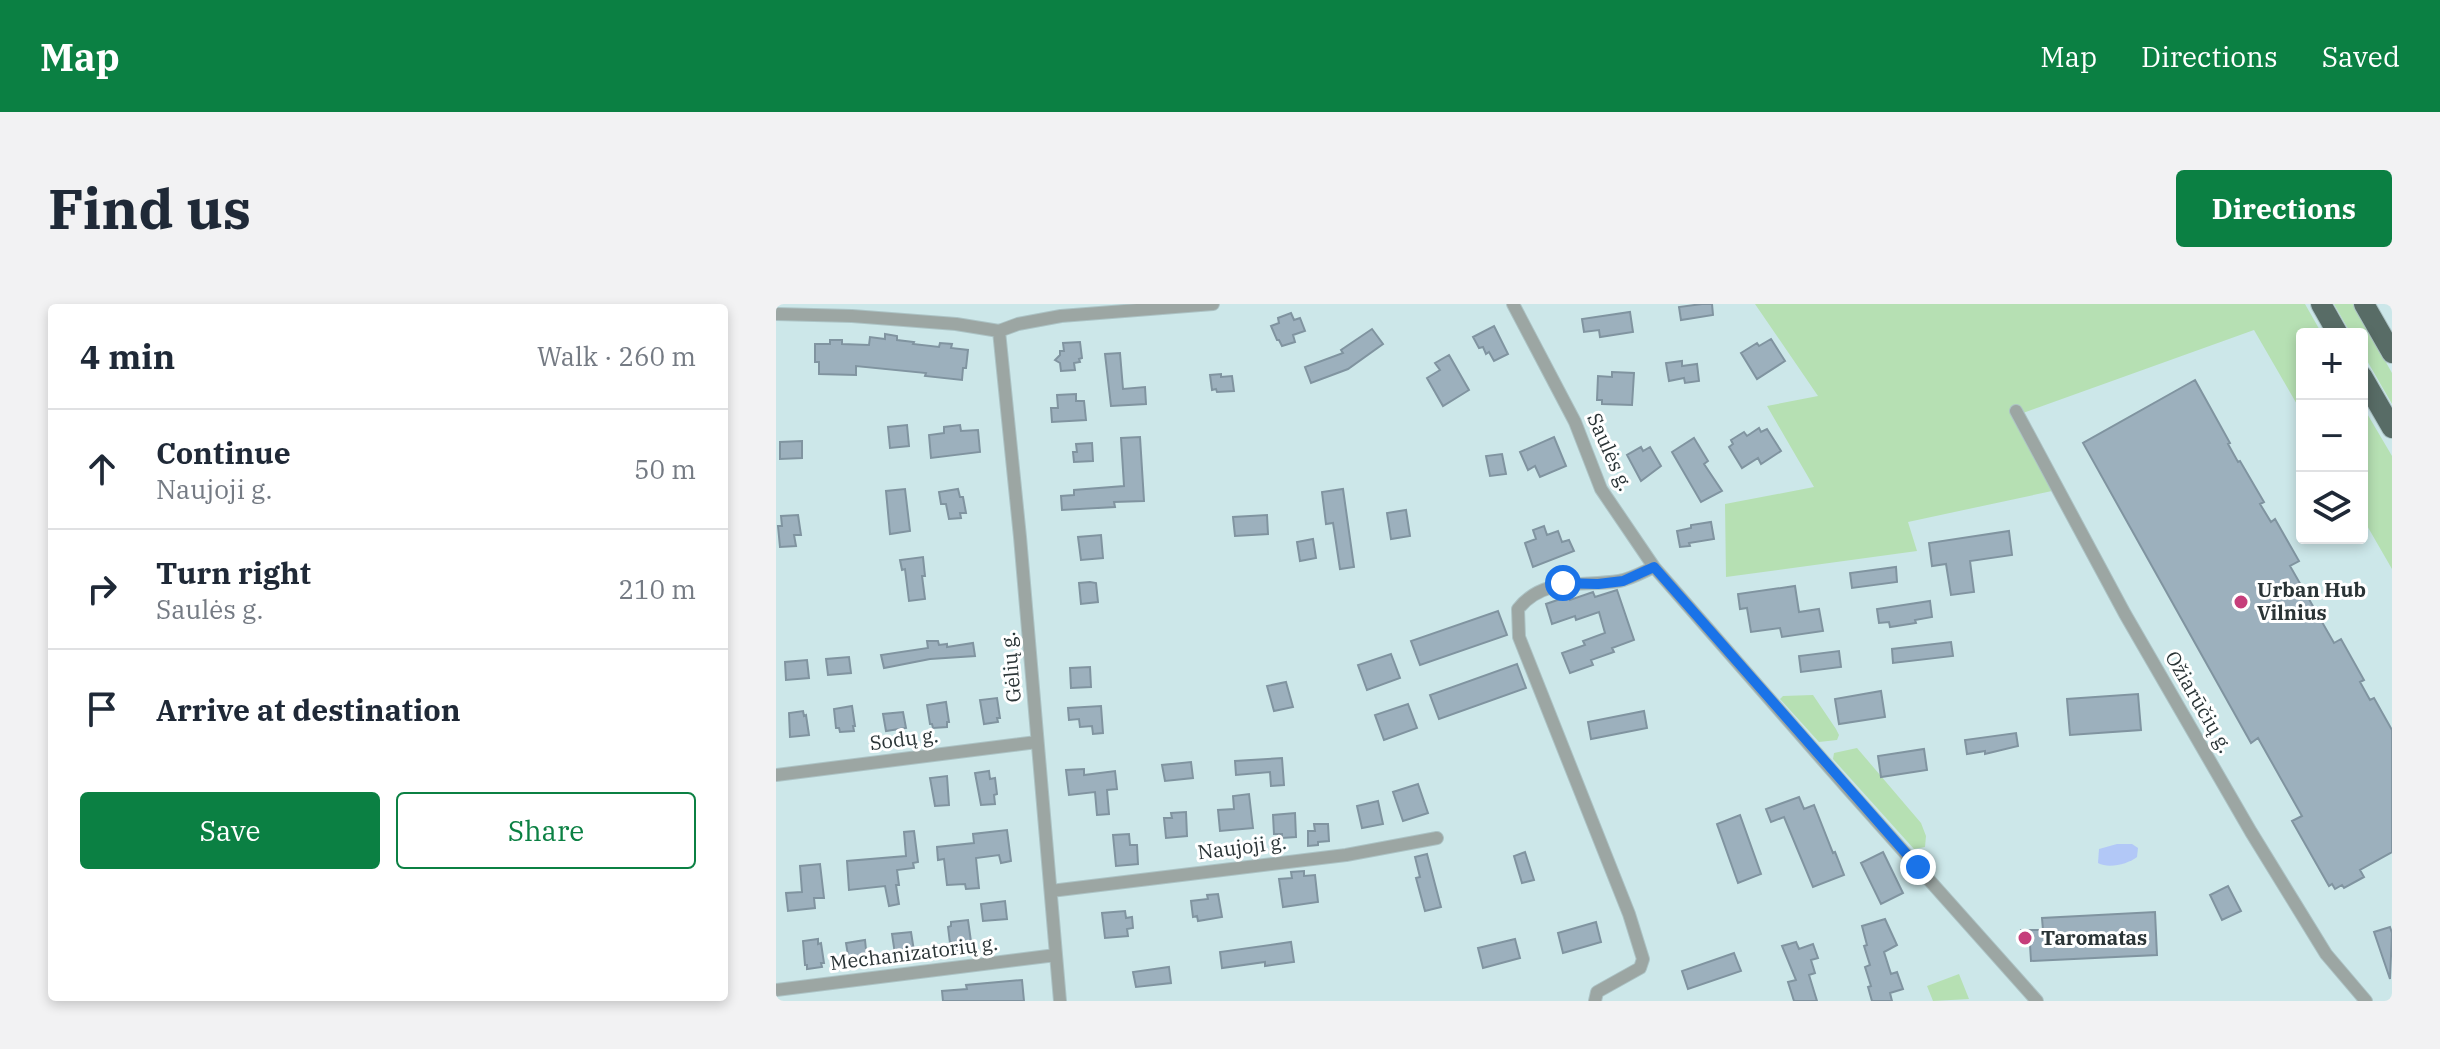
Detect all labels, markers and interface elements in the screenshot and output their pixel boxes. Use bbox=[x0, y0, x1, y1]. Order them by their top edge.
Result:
text: Map bbox=[40, 32, 120, 81]
text: Map bbox=[2040, 38, 2097, 75]
text: Directions bbox=[2141, 38, 2278, 75]
text: Saved bbox=[2322, 38, 2400, 75]
button: Directions bbox=[2176, 170, 2392, 247]
text: Find us bbox=[48, 172, 251, 244]
map controls bbox=[2296, 328, 2368, 544]
button: + bbox=[2296, 328, 2368, 400]
text: 4 min bbox=[80, 334, 175, 378]
text: Walk · 260 m bbox=[537, 339, 696, 373]
button: − bbox=[2296, 400, 2368, 472]
street label: Saulės g. bbox=[1581, 409, 1640, 495]
text: Continue bbox=[156, 433, 291, 472]
icon: ahead bbox=[80, 447, 124, 491]
text: 50 m bbox=[634, 452, 696, 486]
text: Naujoji g. bbox=[156, 472, 272, 506]
button: layers bbox=[2296, 472, 2368, 544]
text: Turn right bbox=[156, 553, 311, 592]
route start bbox=[1545, 565, 1581, 601]
icon: right bbox=[80, 567, 124, 611]
text: 210 m bbox=[618, 572, 696, 606]
place label: Urban Hub Vilnius bbox=[2257, 576, 2366, 626]
text: Saulės g. bbox=[156, 592, 263, 626]
marker: Urban Hub Vilnius bbox=[2232, 593, 2250, 611]
street label: Gėlių g. bbox=[994, 631, 1027, 704]
street label: Ožiarūčių g. bbox=[2159, 646, 2239, 758]
icon: arrive bbox=[80, 687, 124, 731]
text: Arrive at destination bbox=[156, 690, 461, 729]
street label: Sodų g. bbox=[868, 721, 940, 756]
button: Save bbox=[80, 792, 380, 869]
button: Share bbox=[396, 792, 696, 869]
street label: Naujoji g. bbox=[1196, 828, 1288, 865]
route end bbox=[1900, 849, 1936, 885]
place label: Taromatas bbox=[2041, 924, 2147, 951]
street label: Mechanizatorių g. bbox=[829, 929, 999, 976]
marker: Taromatas bbox=[2016, 929, 2034, 947]

